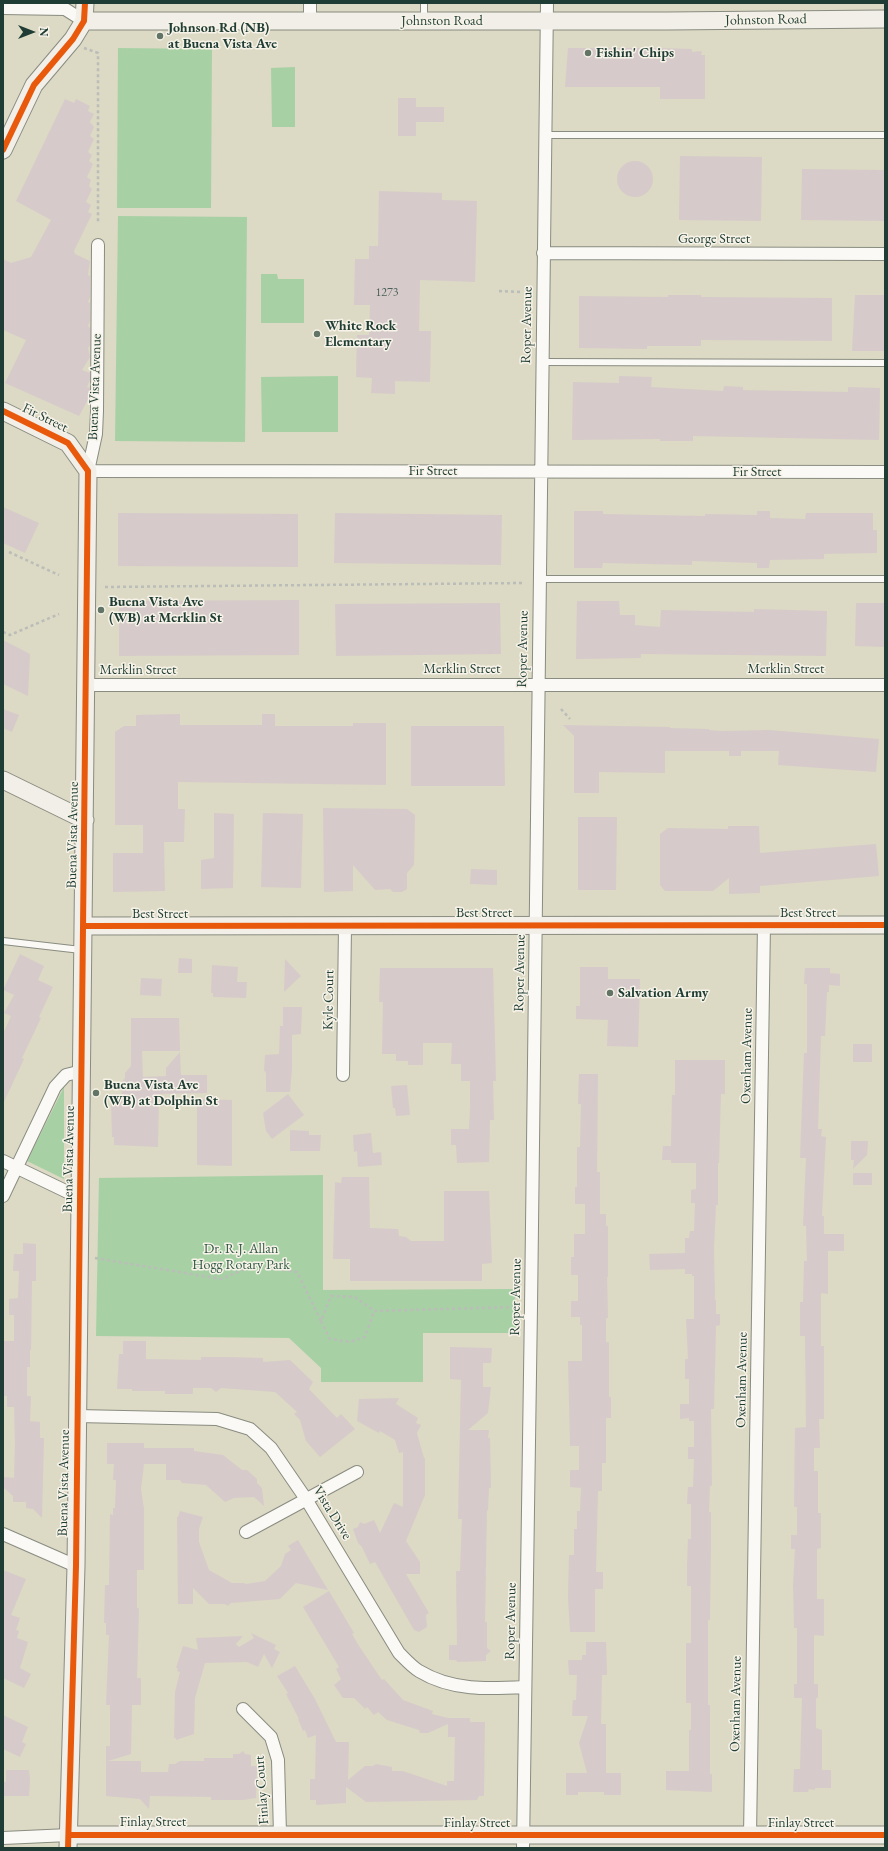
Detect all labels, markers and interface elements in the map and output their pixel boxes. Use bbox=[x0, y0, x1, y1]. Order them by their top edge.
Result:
street label: Johnston Road bbox=[725, 11, 807, 29]
north arrow bbox=[12, 12, 52, 52]
street label: Johnston Road bbox=[401, 13, 483, 29]
place label: Johnson Rd (NB) at Buena Vista Ave bbox=[168, 20, 277, 52]
text: N bbox=[37, 28, 51, 36]
marker: Johnson Rd (NB) at Buena Vista Ave bbox=[155, 31, 165, 41]
place label: Fishin' Chips bbox=[596, 45, 674, 61]
marker: Fishin' Chips bbox=[583, 48, 593, 58]
street label: George Street bbox=[678, 231, 750, 247]
house number: 1273 bbox=[375, 286, 399, 300]
street label: Roper Avenue bbox=[518, 286, 536, 364]
place label: White Rock Elementary bbox=[325, 318, 396, 350]
marker: White Rock Elementary bbox=[312, 329, 322, 339]
street label: Buena Vista Avenue bbox=[85, 333, 105, 441]
street label: Fir Street bbox=[19, 400, 71, 436]
street label: Fir Street bbox=[409, 463, 457, 479]
street label: Fir Street bbox=[733, 464, 781, 480]
place label: Buena Vista Ave (WB) at Merklin St bbox=[109, 594, 222, 626]
marker: Buena Vista Ave (WB) at Merklin St bbox=[96, 605, 106, 615]
street label: Roper Avenue bbox=[514, 610, 532, 688]
street label: Merklin Street bbox=[424, 661, 500, 677]
street label: Merklin Street bbox=[748, 661, 824, 677]
street label: Merklin Street bbox=[100, 662, 176, 678]
street label: Buena Vista Avenue bbox=[64, 781, 82, 889]
street label: Best Street bbox=[456, 905, 512, 921]
street label: Best Street bbox=[780, 905, 836, 921]
street label: Best Street bbox=[132, 906, 188, 922]
street label: Roper Avenue bbox=[511, 934, 529, 1012]
street label: Kyle Court bbox=[320, 970, 338, 1030]
place label: Salvation Army bbox=[618, 985, 709, 1001]
marker: Salvation Army bbox=[605, 988, 615, 998]
street label: Oxenham Avenue bbox=[738, 1008, 756, 1104]
place label: Buena Vista Ave (WB) at Dolphin St bbox=[104, 1077, 218, 1110]
marker: Buena Vista Ave (WB) at Dolphin St bbox=[91, 1088, 101, 1098]
street label: Buena Vista Avenue bbox=[60, 1105, 78, 1213]
park label: Dr. R.J. Allan Hogg Rotary Park bbox=[192, 1241, 290, 1274]
street label: Roper Avenue bbox=[507, 1258, 525, 1336]
street label: Oxenham Avenue bbox=[733, 1332, 751, 1428]
street label: Buena Vista Avenue bbox=[55, 1429, 73, 1537]
street label: Vista Drive bbox=[309, 1483, 355, 1543]
street label: Roper Avenue bbox=[502, 1582, 520, 1660]
street label: Oxenham Avenue bbox=[727, 1656, 745, 1752]
street label: Finlay Court bbox=[251, 1755, 273, 1825]
street label: Finlay Street bbox=[120, 1814, 186, 1830]
street label: Finlay Street bbox=[444, 1815, 510, 1831]
street label: Finlay Street bbox=[768, 1815, 834, 1831]

